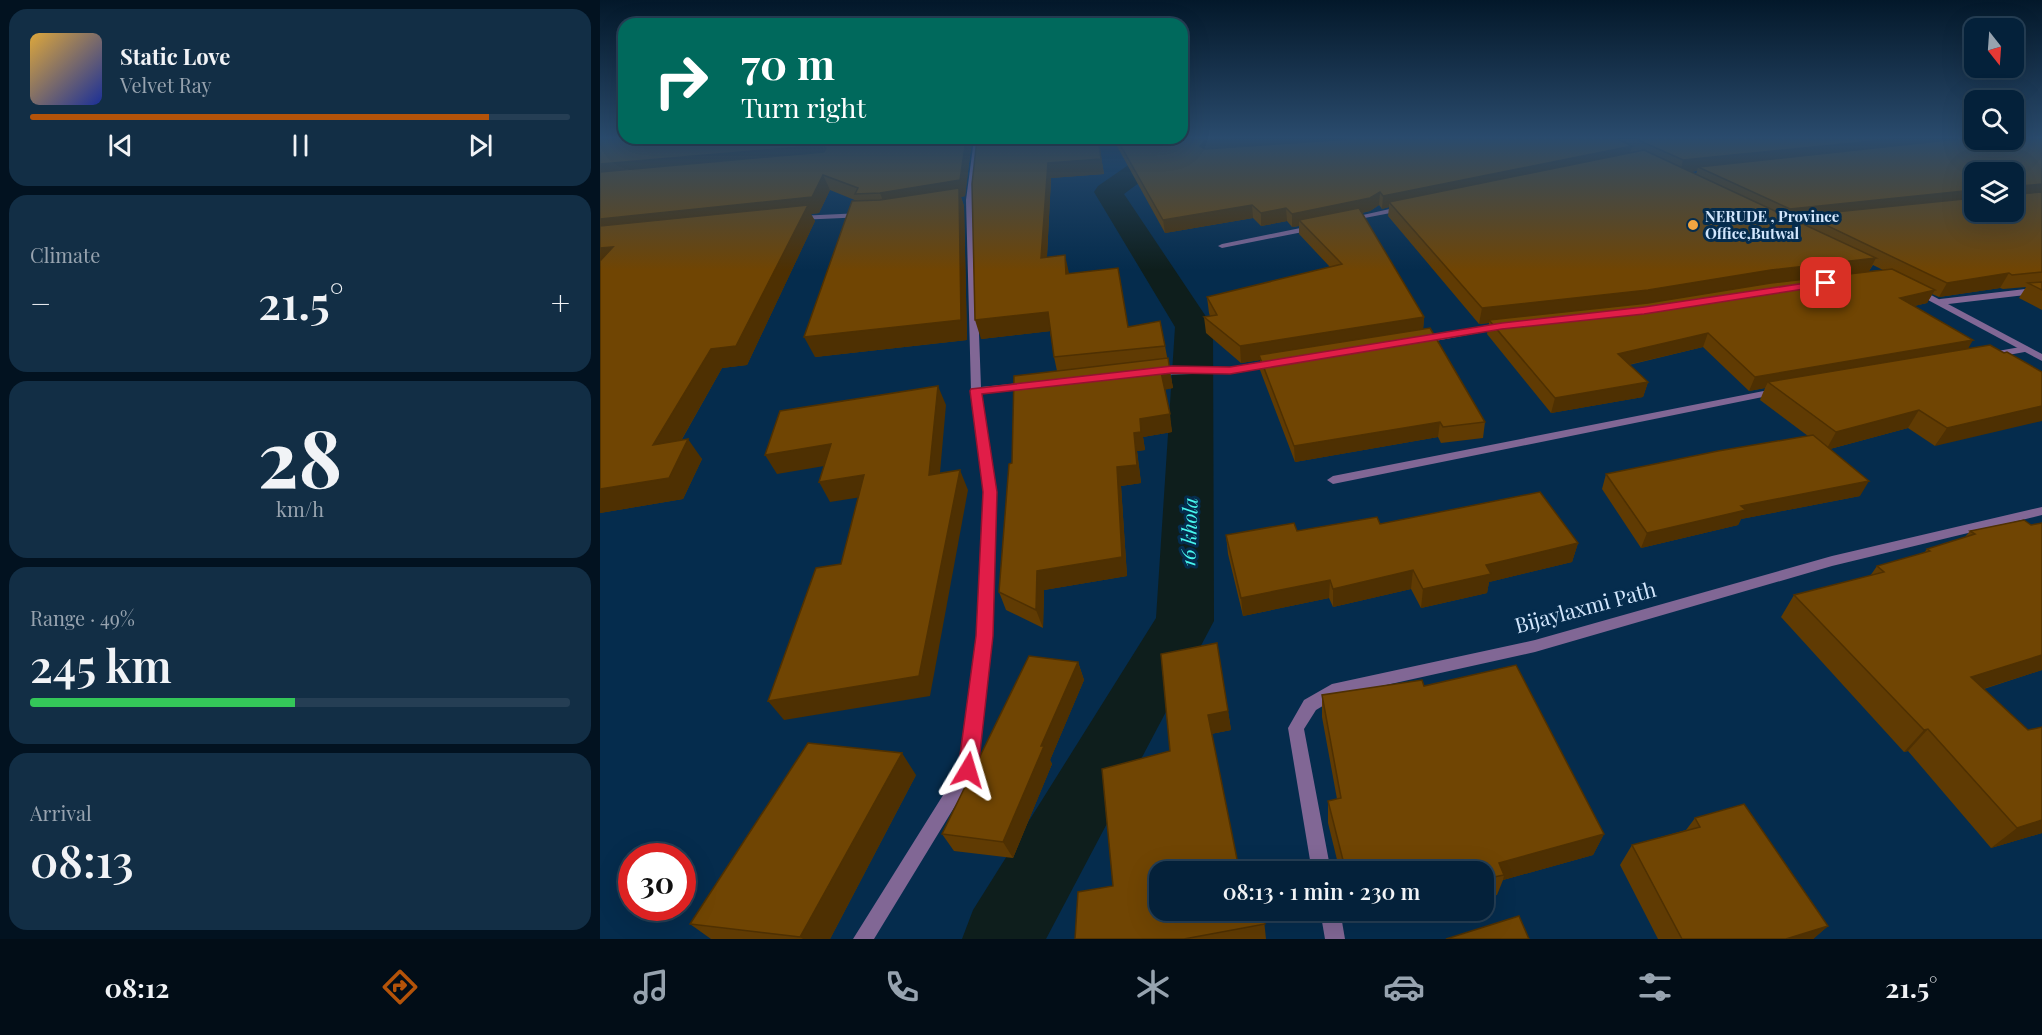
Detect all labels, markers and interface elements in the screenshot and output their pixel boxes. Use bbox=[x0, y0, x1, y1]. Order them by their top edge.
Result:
north arrow bbox=[1964, 18, 2024, 78]
map controls bbox=[1964, 18, 2024, 222]
text: 70 m bbox=[741, 35, 835, 91]
text: Static Love bbox=[120, 41, 230, 71]
icon: right bbox=[642, 42, 720, 120]
text: Velvet Ray bbox=[120, 71, 212, 98]
text: Turn right bbox=[741, 89, 866, 125]
button: search bbox=[1964, 90, 2024, 150]
icon: previous bbox=[104, 129, 137, 162]
icon: pause bbox=[284, 129, 317, 162]
icon: next bbox=[464, 129, 497, 162]
button: layers bbox=[1964, 162, 2024, 222]
place label: NERUDE , Province Office,Butwal bbox=[1705, 206, 1840, 243]
marker: NERUDE , Province Office,Butwal bbox=[1686, 218, 1700, 232]
text: Climate bbox=[30, 241, 100, 268]
pin bbox=[1800, 257, 1851, 308]
icon: arrive bbox=[1809, 266, 1842, 299]
text: 21.5° bbox=[258, 271, 344, 331]
text: − bbox=[30, 280, 51, 324]
text: + bbox=[551, 280, 570, 324]
text: 28 bbox=[258, 404, 342, 508]
text: km/h bbox=[276, 495, 324, 522]
water label: 16 khola bbox=[1173, 497, 1203, 567]
street label: Bijaylaxmi Path bbox=[1511, 574, 1659, 638]
text: Range · 49% bbox=[30, 604, 135, 631]
text: 245 km bbox=[30, 634, 172, 694]
position arrow bbox=[936, 738, 1000, 802]
text: Arrival bbox=[30, 799, 92, 826]
text: 08:13 bbox=[30, 829, 134, 889]
speed limit sign: 30 bbox=[618, 843, 696, 921]
text: 08:13 · 1 min · 230 m bbox=[1223, 876, 1420, 906]
icon: directions bbox=[379, 966, 421, 1008]
icon: music bbox=[630, 966, 672, 1008]
icon: phone bbox=[881, 966, 923, 1008]
icon: climate bbox=[1132, 966, 1174, 1008]
icon: car bbox=[1383, 966, 1425, 1008]
icon: filters bbox=[1634, 966, 1676, 1008]
text: 08:12 bbox=[105, 969, 169, 1005]
text: 21.5° bbox=[1885, 969, 1937, 1005]

